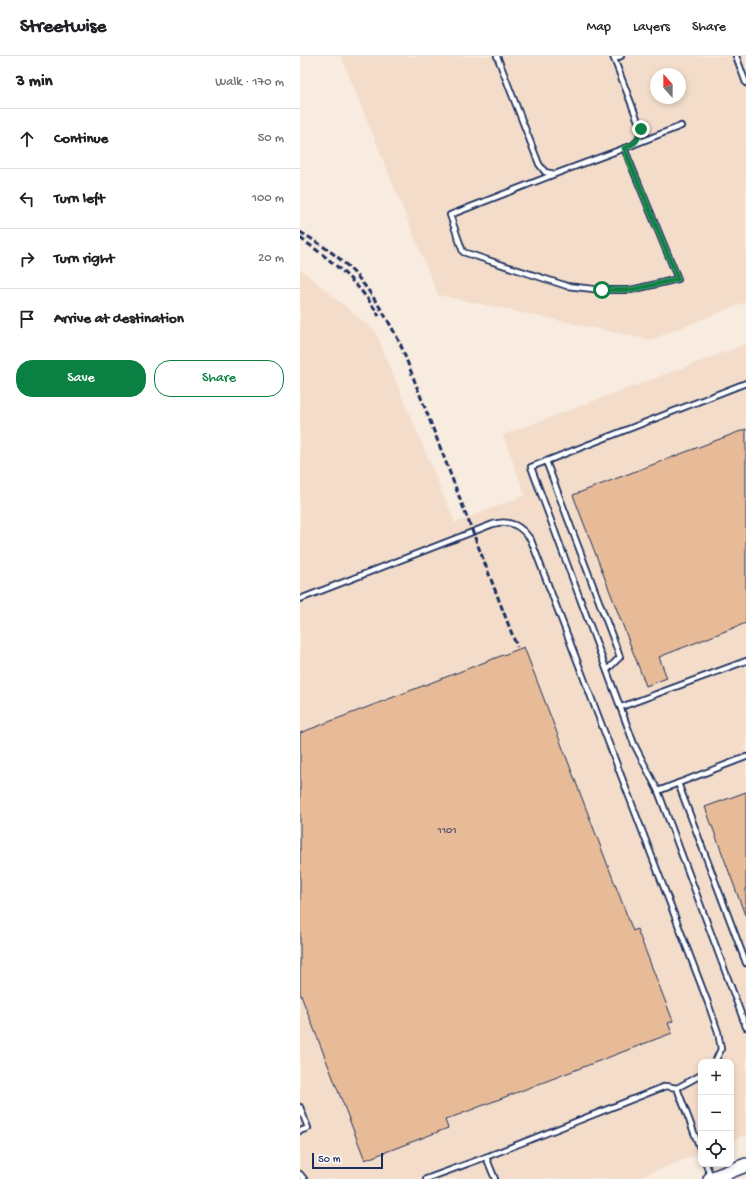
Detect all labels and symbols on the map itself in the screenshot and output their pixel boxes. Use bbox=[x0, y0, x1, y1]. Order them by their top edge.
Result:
north arrow bbox=[650, 68, 686, 104]
route end bbox=[632, 120, 650, 138]
route start bbox=[593, 281, 611, 299]
house number: 1101 bbox=[436, 825, 457, 837]
scale bar bbox=[312, 1151, 383, 1170]

